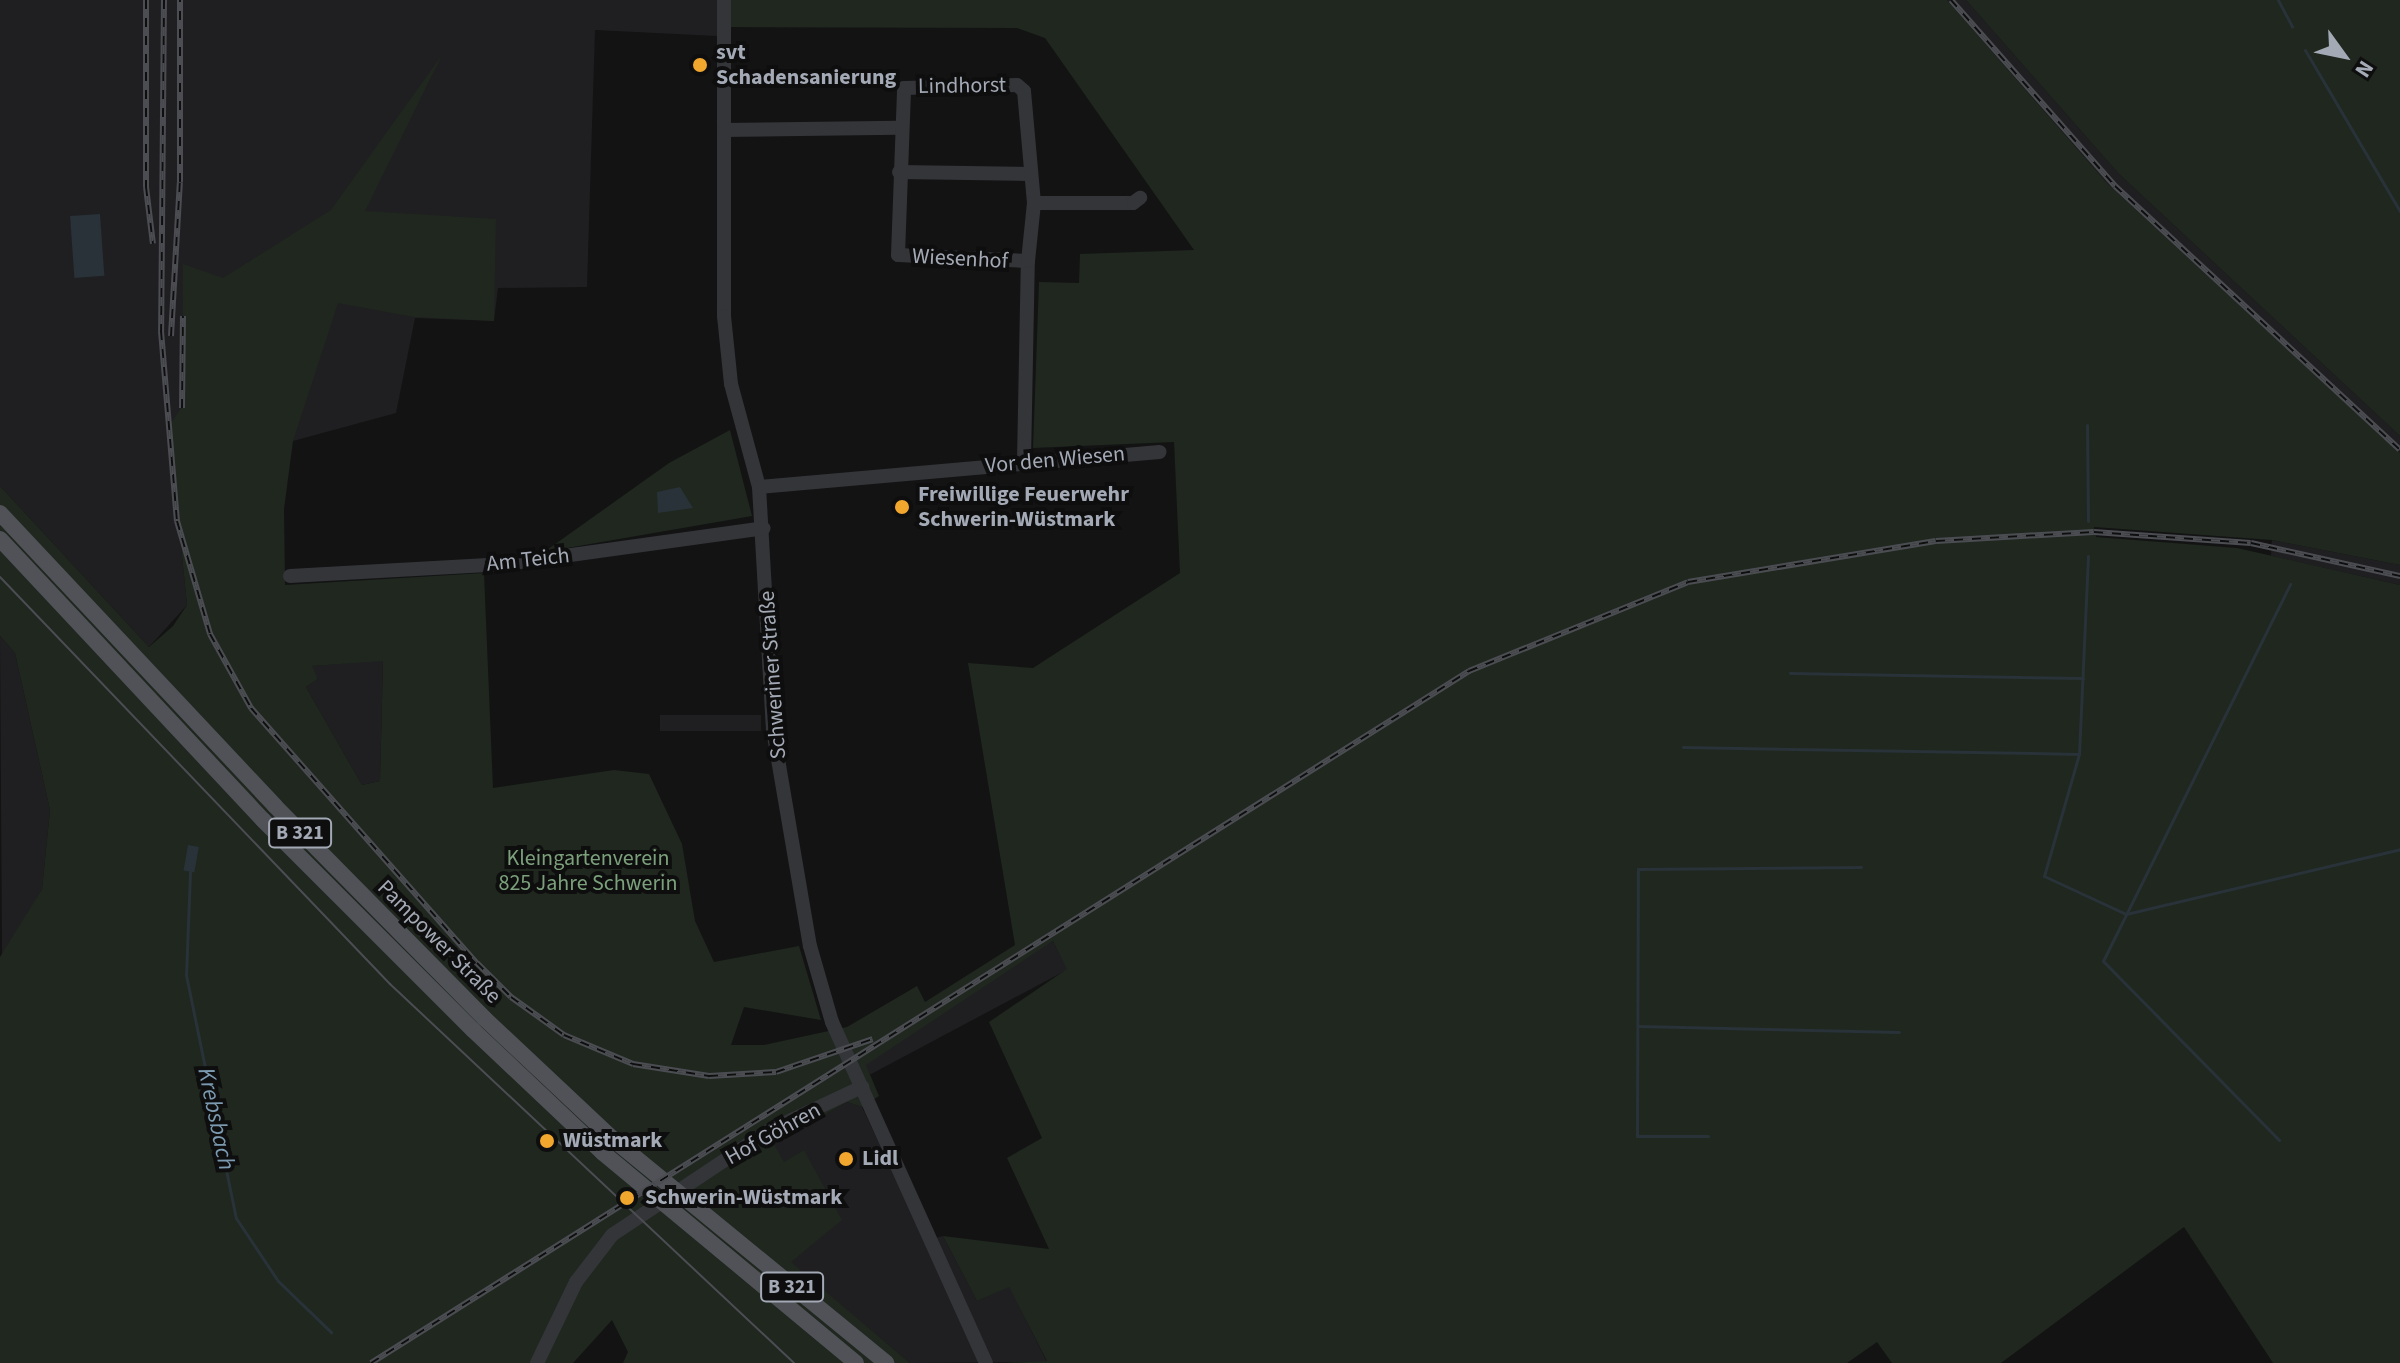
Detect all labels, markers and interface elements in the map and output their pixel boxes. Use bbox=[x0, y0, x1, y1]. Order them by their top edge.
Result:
north arrow bbox=[2304, 16, 2384, 96]
place label: svt Schadensanierung bbox=[716, 39, 896, 90]
text: N bbox=[2347, 54, 2382, 84]
marker: svt Schadensanierung bbox=[691, 56, 709, 74]
street label: Lindhorst bbox=[918, 72, 1006, 100]
street label: Wiesenhof bbox=[911, 243, 1009, 275]
street label: Vor den Wiesen bbox=[984, 441, 1126, 479]
place label: Freiwillige Feuerwehr Schwerin-Wüstmark bbox=[918, 481, 1129, 532]
marker: Freiwillige Feuerwehr Schwerin-Wüstmark bbox=[893, 498, 911, 516]
street label: Am Teich bbox=[485, 543, 571, 577]
street label: Schweriner Straße bbox=[754, 590, 792, 760]
road number: B 321 bbox=[268, 817, 332, 849]
park label: Kleingartenverein 825 Jahre Schwerin bbox=[499, 845, 677, 896]
street label: Pampower Straße bbox=[372, 875, 506, 1009]
water label: Krebsbach bbox=[191, 1065, 241, 1173]
street label: Hof Göhren bbox=[721, 1097, 825, 1171]
place label: Wüstmark bbox=[563, 1128, 662, 1154]
marker: Wüstmark bbox=[538, 1132, 556, 1150]
place label: Lidl bbox=[862, 1146, 898, 1172]
marker: Lidl bbox=[837, 1150, 855, 1168]
place label: Schwerin-Wüstmark bbox=[645, 1185, 842, 1211]
marker: Schwerin-Wüstmark bbox=[616, 1187, 638, 1209]
road number: B 321 bbox=[760, 1271, 824, 1303]

